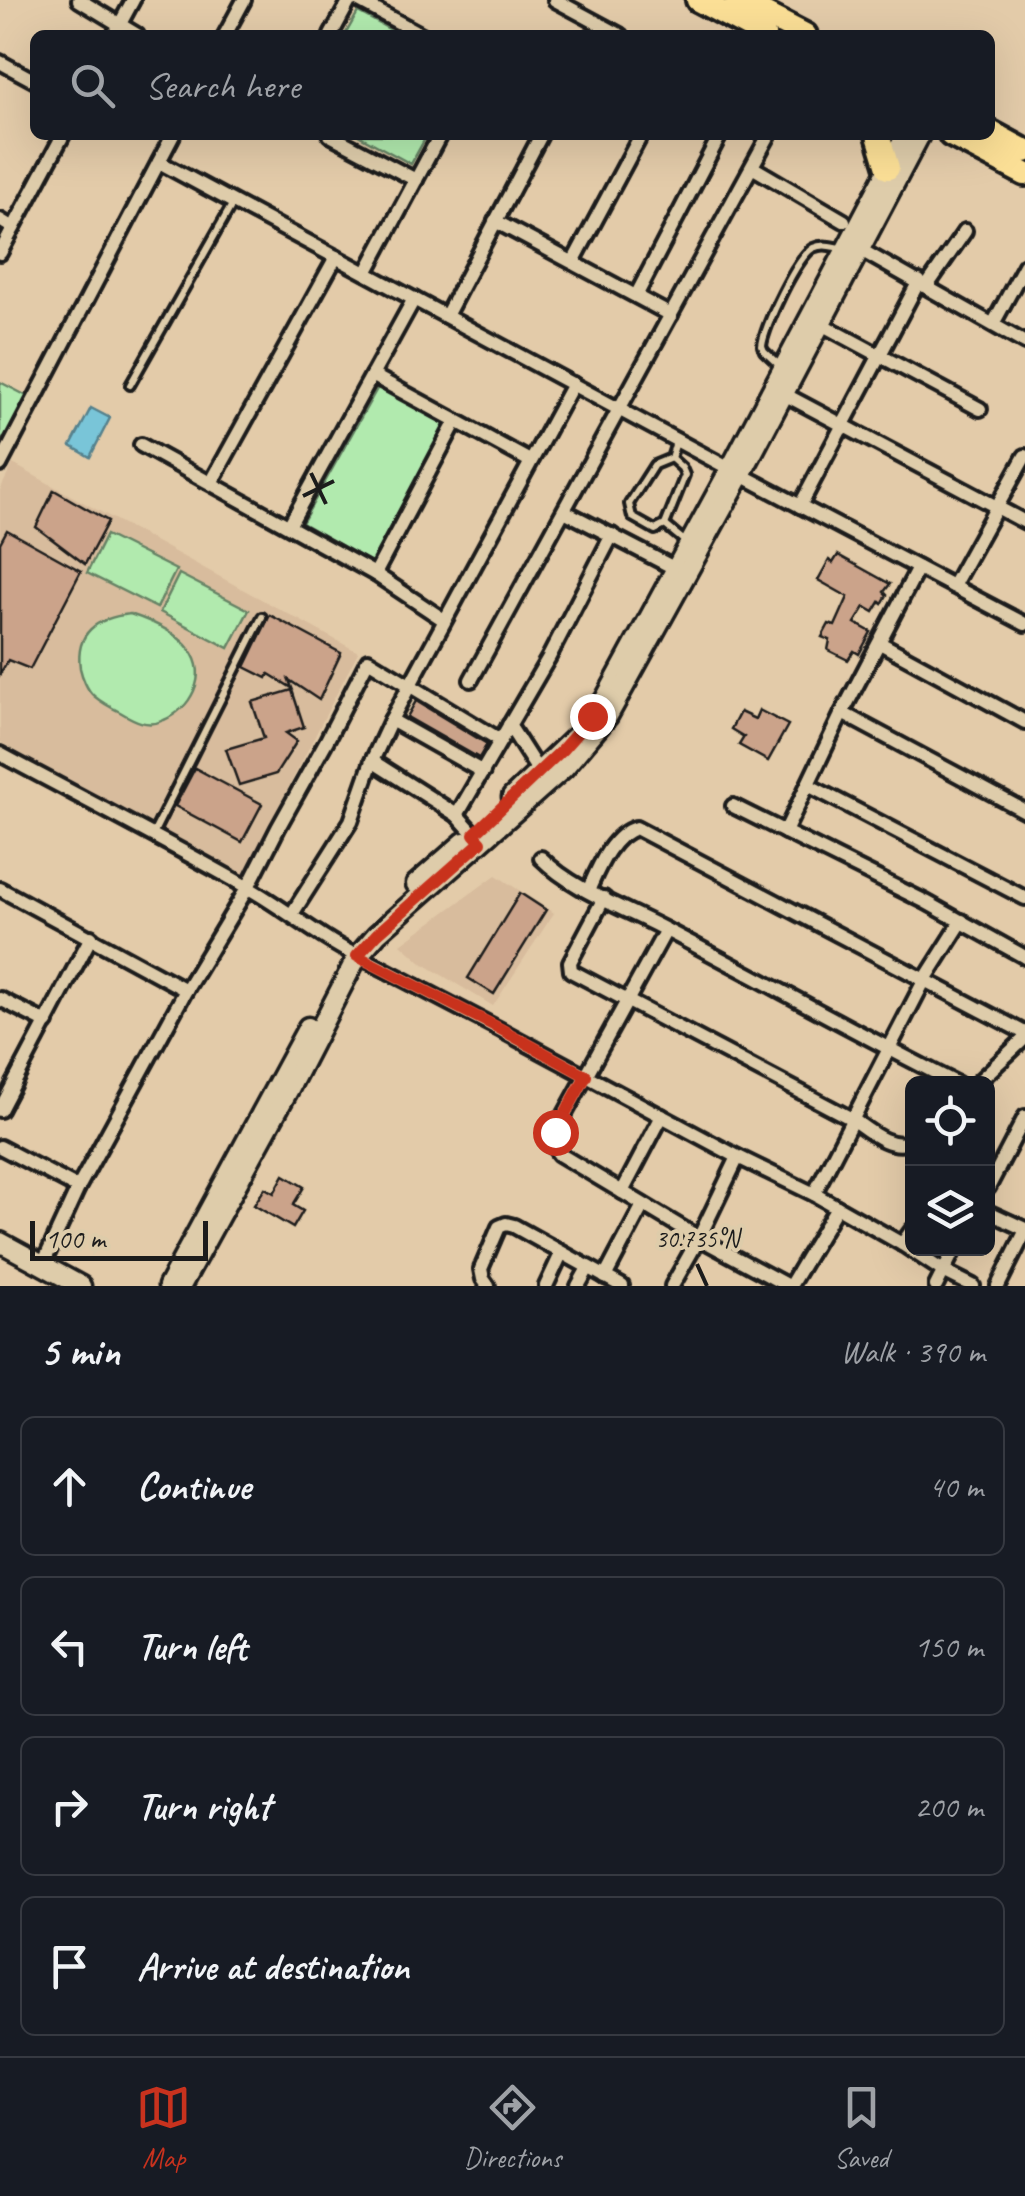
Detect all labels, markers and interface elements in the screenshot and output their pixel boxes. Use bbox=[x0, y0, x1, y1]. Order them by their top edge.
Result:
search box bbox=[30, 30, 995, 140]
icon: search bbox=[65, 58, 120, 113]
text: Search here bbox=[145, 62, 300, 109]
route end bbox=[570, 694, 616, 740]
map controls bbox=[905, 1076, 995, 1256]
button: locate bbox=[905, 1076, 995, 1166]
route start bbox=[533, 1110, 579, 1156]
button: layers bbox=[905, 1166, 995, 1256]
scale bar bbox=[30, 1216, 208, 1260]
text: 100 m bbox=[45, 1221, 105, 1256]
text: 30.735°N bbox=[655, 1223, 743, 1255]
text: 5 min bbox=[40, 1325, 120, 1378]
text: Walk · 390 m bbox=[841, 1331, 985, 1372]
icon: ahead bbox=[42, 1459, 97, 1514]
text: Continue bbox=[137, 1463, 251, 1510]
text: 40 m bbox=[929, 1466, 983, 1507]
icon: left bbox=[42, 1619, 97, 1674]
text: Turn left bbox=[137, 1623, 247, 1670]
text: 150 m bbox=[914, 1626, 983, 1667]
icon: right bbox=[42, 1779, 97, 1834]
text: Turn right bbox=[137, 1783, 271, 1830]
text: 200 m bbox=[914, 1786, 983, 1827]
icon: arrive bbox=[42, 1939, 97, 1994]
text: Arrive at destination bbox=[137, 1943, 409, 1990]
tab: Map bbox=[136, 2080, 191, 2175]
tab: Directions bbox=[464, 2080, 561, 2175]
tab: Saved bbox=[834, 2080, 889, 2175]

